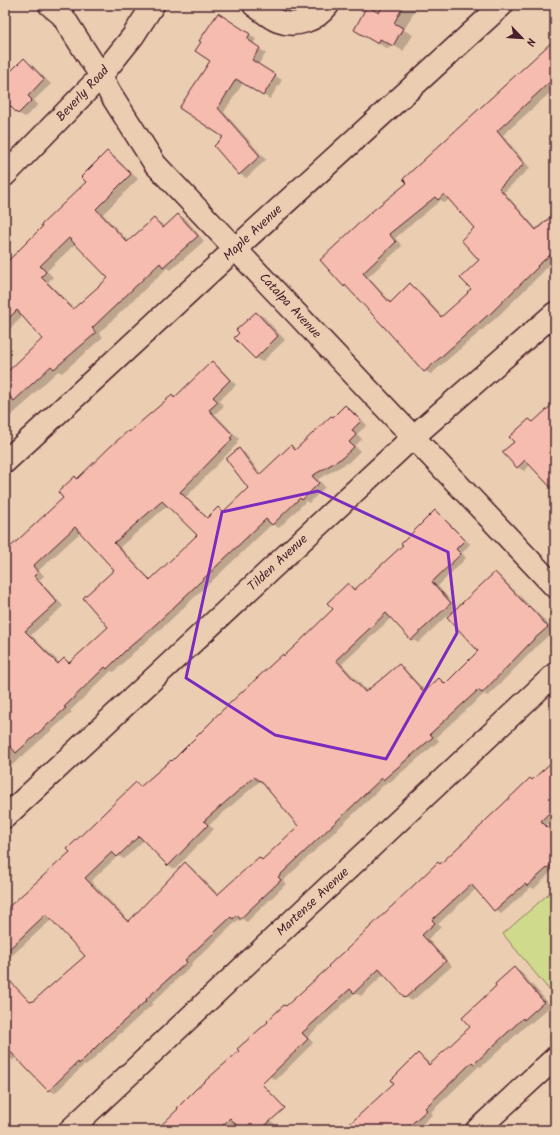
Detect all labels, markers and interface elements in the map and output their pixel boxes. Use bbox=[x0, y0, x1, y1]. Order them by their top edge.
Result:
north arrow bbox=[502, 18, 542, 58]
text: N bbox=[521, 35, 540, 49]
street label: Beverly Road bbox=[51, 61, 115, 127]
street label: Maple Avenue bbox=[218, 200, 288, 266]
street label: Catalpa Avenue bbox=[254, 268, 326, 344]
street label: Tilden Avenue bbox=[243, 529, 313, 597]
street label: Martense Avenue bbox=[272, 862, 354, 942]

